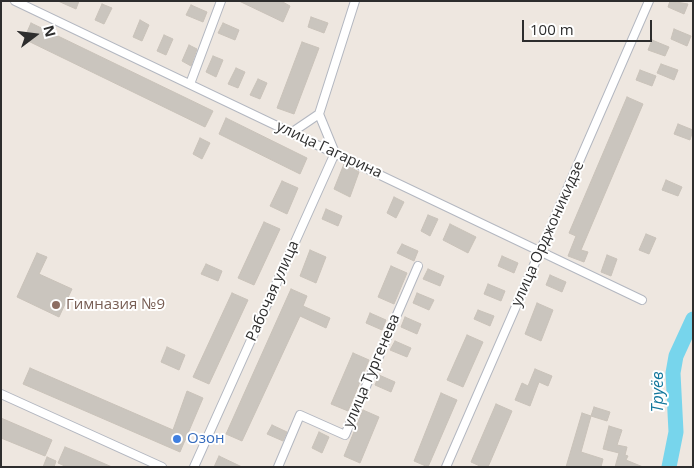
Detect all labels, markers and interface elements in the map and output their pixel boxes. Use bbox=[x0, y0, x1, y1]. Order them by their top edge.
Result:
north arrow bbox=[10, 10, 60, 60]
scale bar bbox=[524, 10, 654, 42]
text: 100 m bbox=[530, 19, 574, 39]
text: N bbox=[39, 23, 61, 39]
street label: улица Гагарина bbox=[273, 118, 385, 182]
street label: улица Орджоникидзе bbox=[508, 158, 588, 310]
street label: Рабочая улица bbox=[243, 238, 303, 344]
place label: Гимназия №9 bbox=[66, 296, 165, 314]
marker: Гимназия №9 bbox=[50, 299, 62, 311]
street label: улица Тургенева bbox=[340, 311, 404, 431]
water label: Труёв bbox=[648, 371, 668, 413]
place label: Озон bbox=[187, 430, 224, 448]
marker: Озон bbox=[171, 433, 183, 445]

